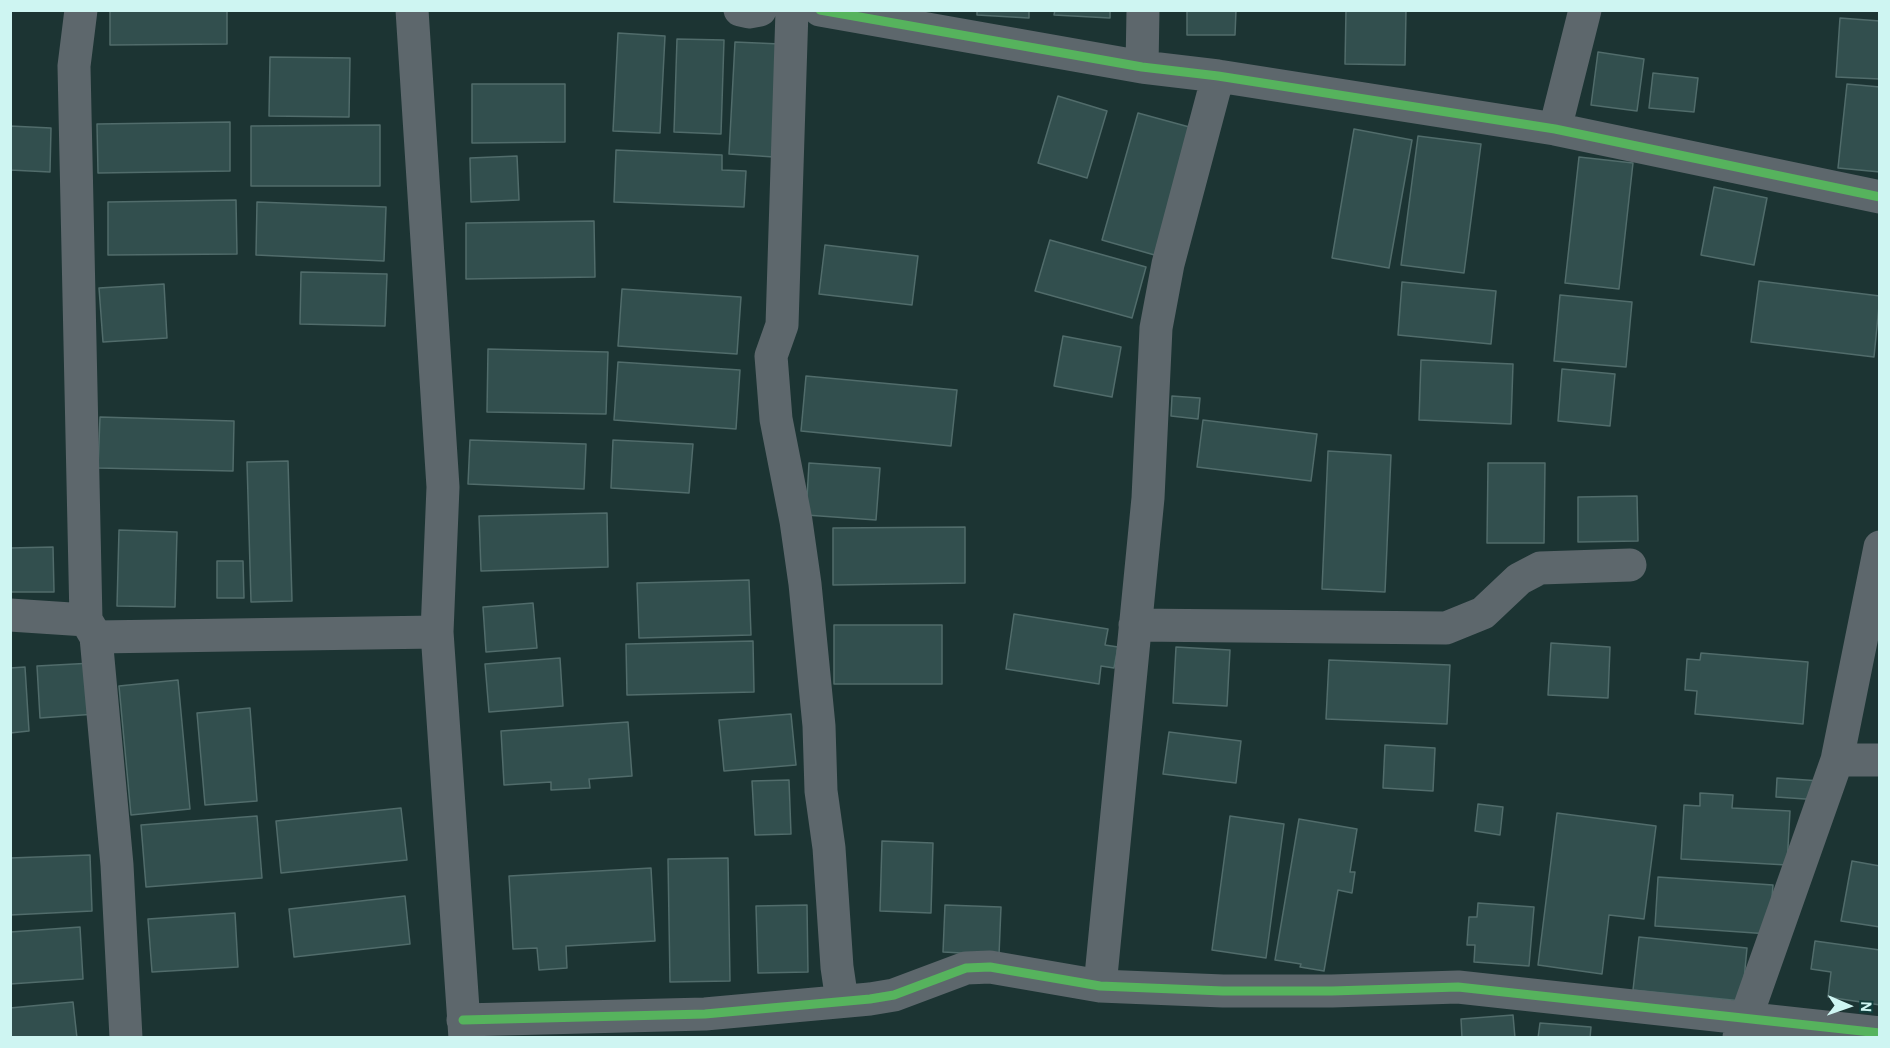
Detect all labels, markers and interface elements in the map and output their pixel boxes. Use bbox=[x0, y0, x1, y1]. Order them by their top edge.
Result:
north arrow bbox=[1818, 976, 1878, 1036]
text: N bbox=[1858, 1001, 1874, 1012]

